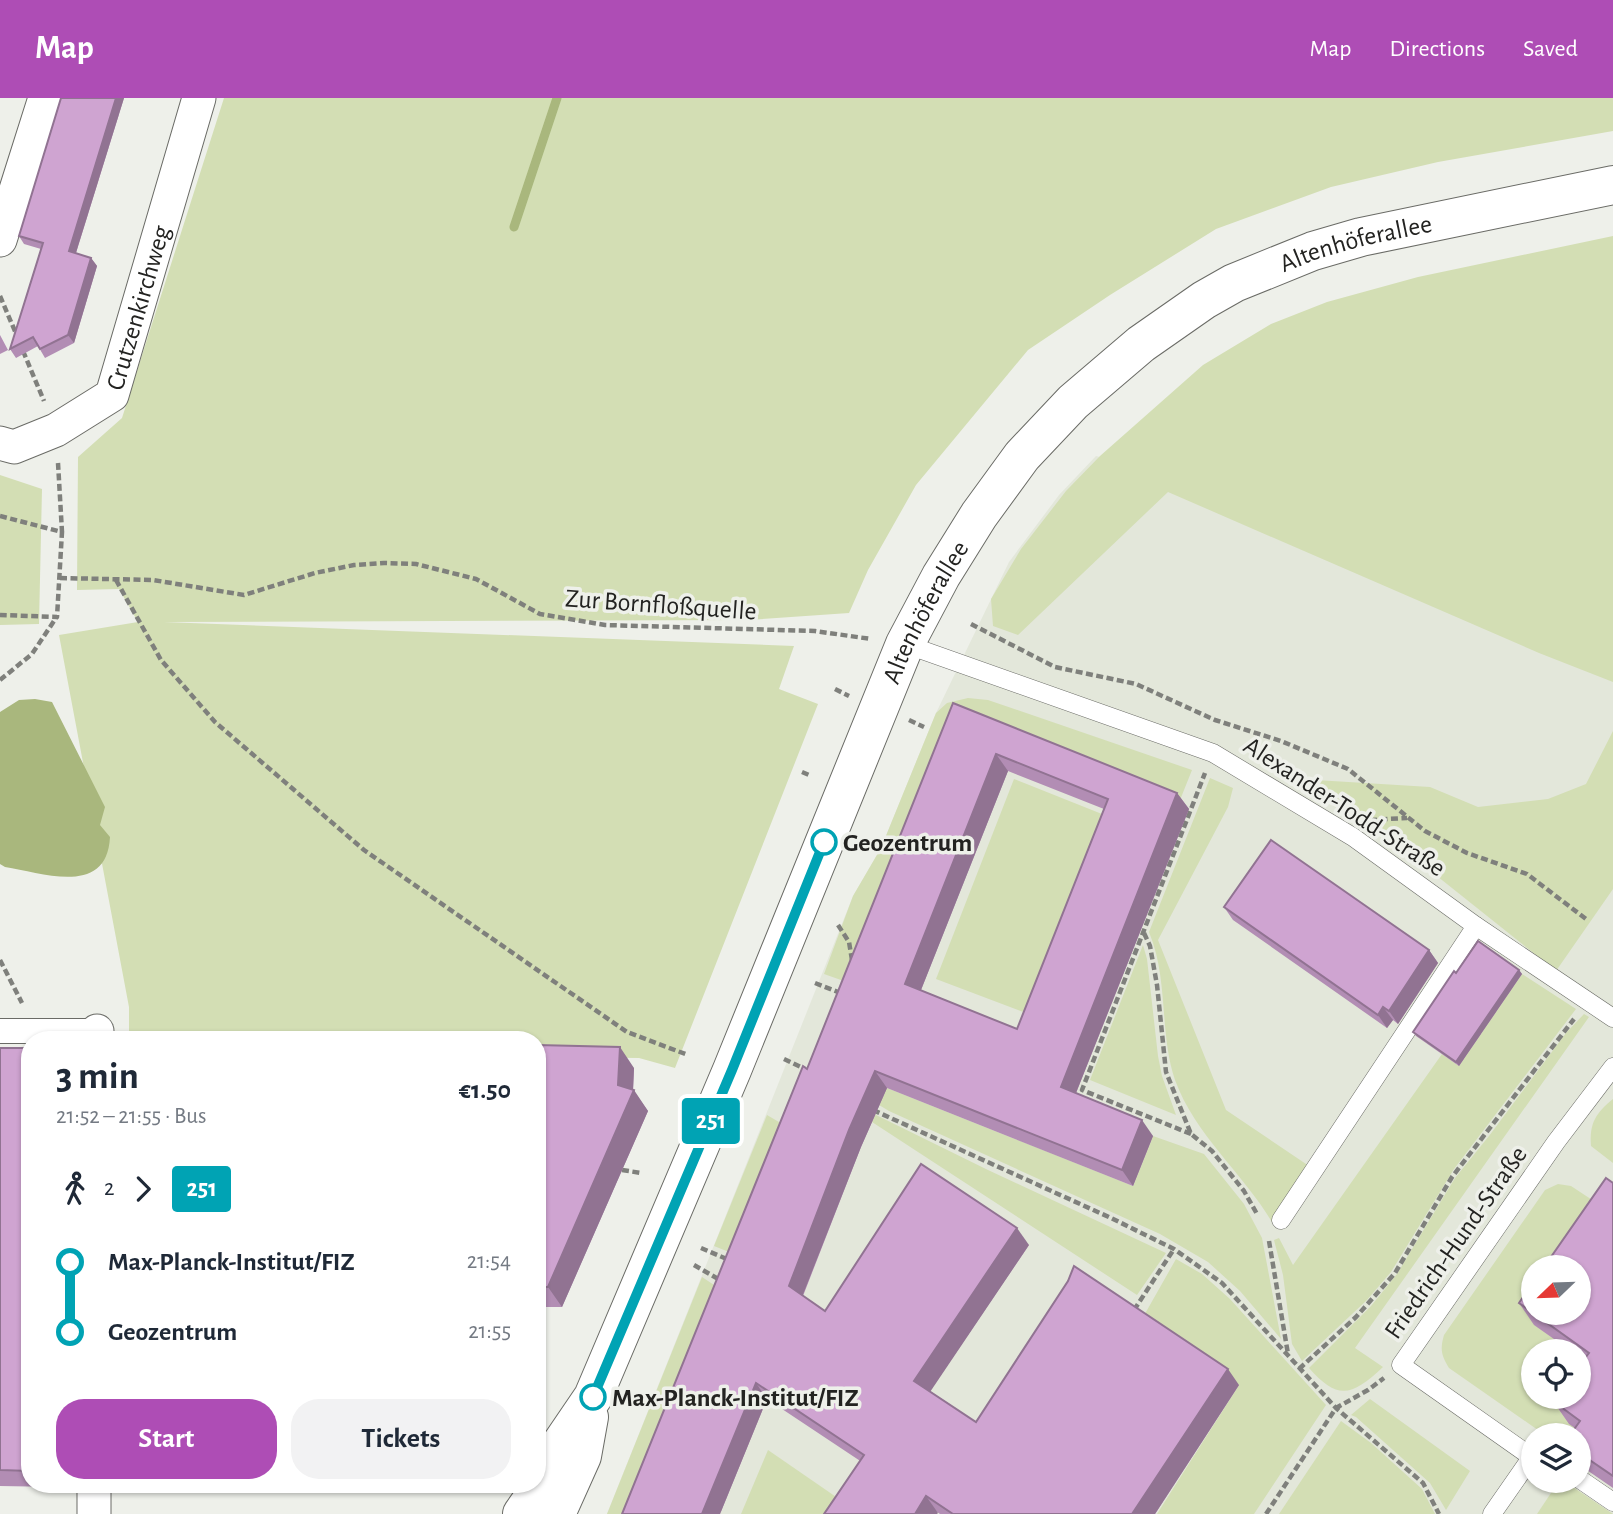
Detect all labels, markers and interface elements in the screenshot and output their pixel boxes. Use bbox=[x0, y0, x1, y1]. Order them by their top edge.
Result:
text: Map bbox=[35, 32, 94, 65]
text: Map bbox=[1309, 37, 1351, 61]
text: Directions bbox=[1389, 37, 1485, 61]
text: Saved bbox=[1523, 37, 1578, 61]
street label: Altenhöferallee bbox=[1276, 211, 1434, 277]
street label: Crutzenkirchweg bbox=[102, 222, 175, 393]
street label: Altenhöferallee bbox=[878, 537, 974, 687]
street label: Zur Bornfloßquelle bbox=[564, 585, 757, 625]
street label: Alexander-Todd-Straße bbox=[1239, 732, 1450, 882]
marker: Geozentrum bbox=[811, 829, 837, 855]
place label: Geozentrum bbox=[843, 830, 972, 856]
text: 3 min bbox=[56, 1058, 139, 1096]
text: €1.50 bbox=[459, 1077, 511, 1103]
line badge: 251 bbox=[671, 1098, 751, 1144]
text: 21:52 – 21:55 · Bus bbox=[56, 1105, 207, 1128]
text: 251 bbox=[696, 1109, 726, 1133]
street label: Friedrich-Hund-Straße bbox=[1380, 1142, 1532, 1344]
icon: walk bbox=[56, 1170, 94, 1208]
icon: forward bbox=[124, 1170, 162, 1208]
text: 2 bbox=[104, 1177, 114, 1200]
text: 251 bbox=[186, 1177, 217, 1201]
text: Max-Planck-Institut/FIZ bbox=[108, 1249, 355, 1275]
text: 21:54 bbox=[467, 1250, 511, 1273]
north arrow bbox=[1521, 1255, 1591, 1325]
map controls bbox=[1521, 1255, 1591, 1493]
text: Geozentrum bbox=[108, 1319, 237, 1345]
text: 21:55 bbox=[468, 1320, 511, 1343]
button: locate bbox=[1521, 1339, 1591, 1409]
marker: Max-Planck-Institut/FIZ bbox=[580, 1384, 606, 1410]
place label: Max-Planck-Institut/FIZ bbox=[612, 1385, 859, 1411]
button: Start bbox=[56, 1399, 277, 1479]
button: Tickets bbox=[291, 1399, 511, 1479]
button: layers bbox=[1521, 1423, 1591, 1493]

